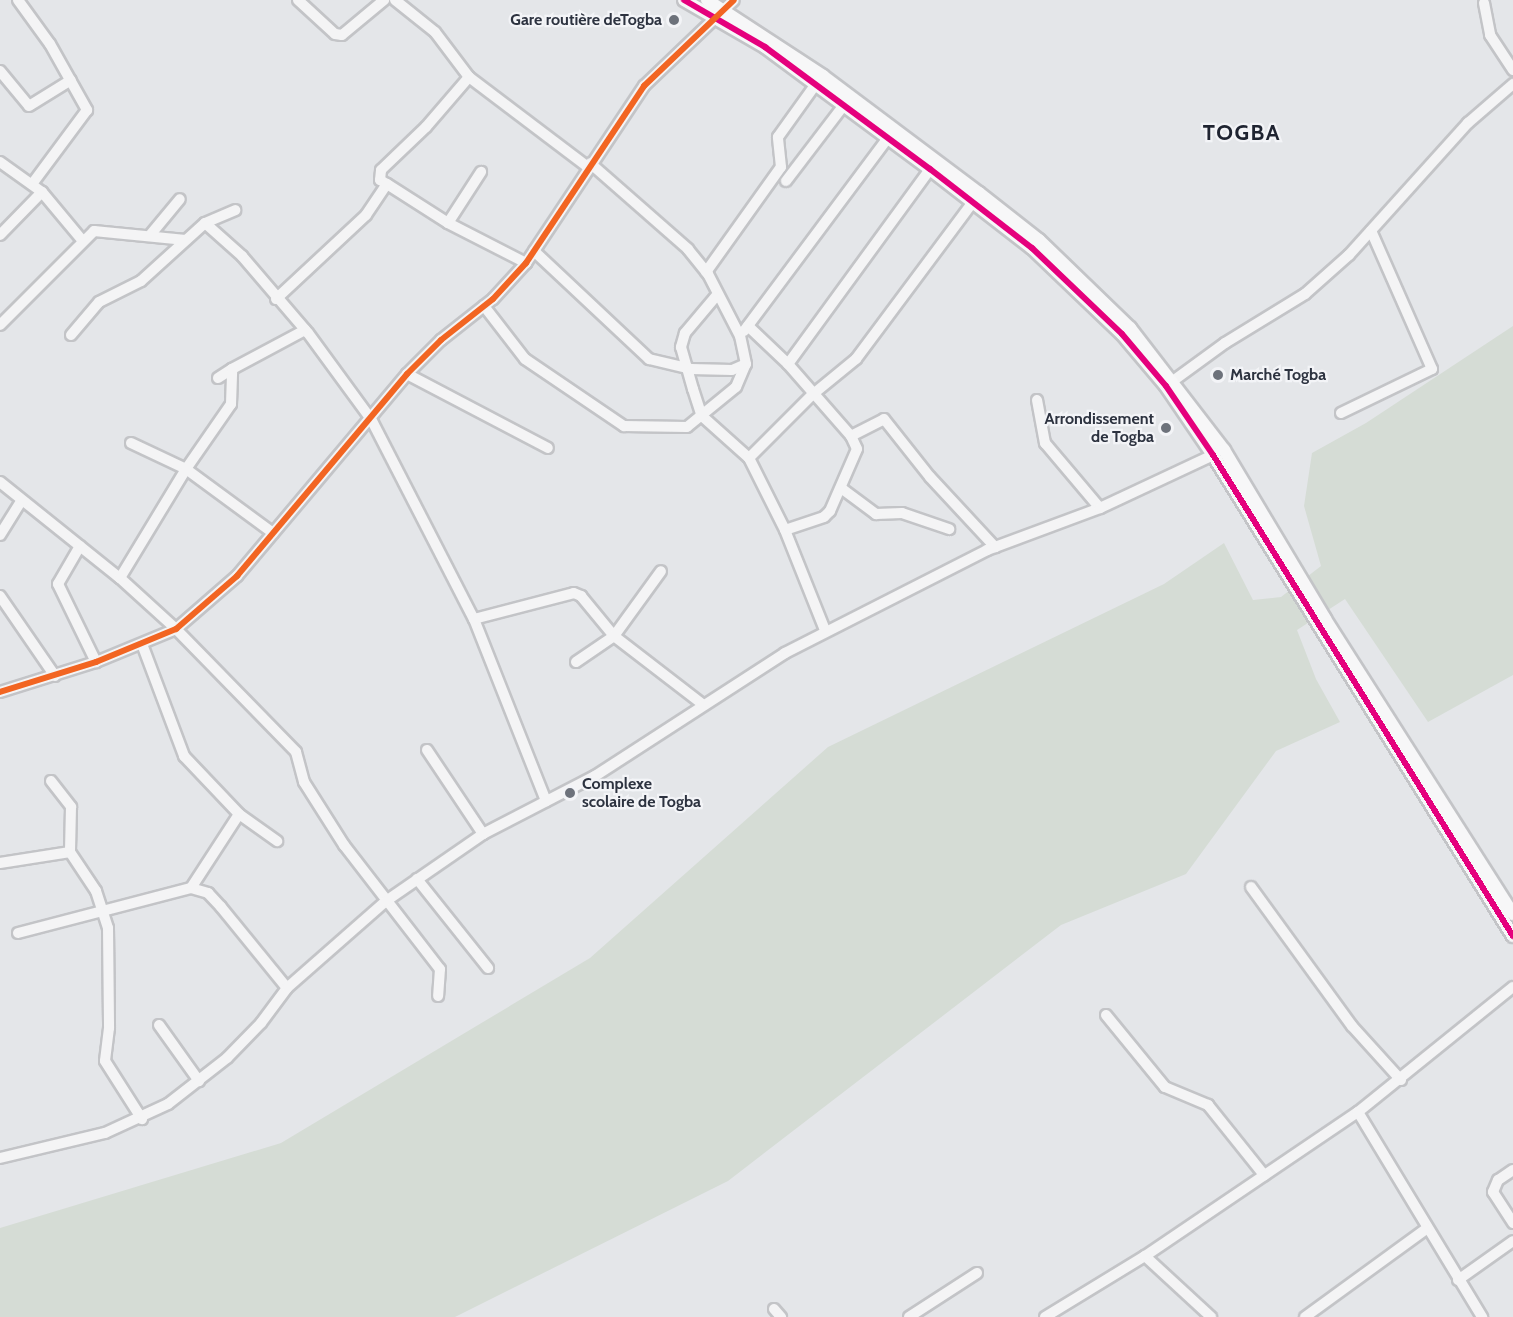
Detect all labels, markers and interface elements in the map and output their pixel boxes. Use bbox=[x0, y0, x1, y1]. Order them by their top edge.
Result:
place label: Gare routière deTogba bbox=[510, 10, 662, 30]
marker: Gare routière deTogba bbox=[667, 13, 681, 27]
district label: TOGBA bbox=[1203, 120, 1281, 146]
place label: Marché Togba bbox=[1230, 365, 1326, 385]
marker: Marché Togba bbox=[1211, 368, 1225, 382]
place label: Arrondissement de Togba bbox=[1044, 409, 1154, 447]
marker: Arrondissement de Togba bbox=[1159, 421, 1173, 435]
place label: Complexe scolaire de Togba bbox=[582, 774, 701, 812]
marker: Complexe scolaire de Togba bbox=[563, 786, 577, 800]

